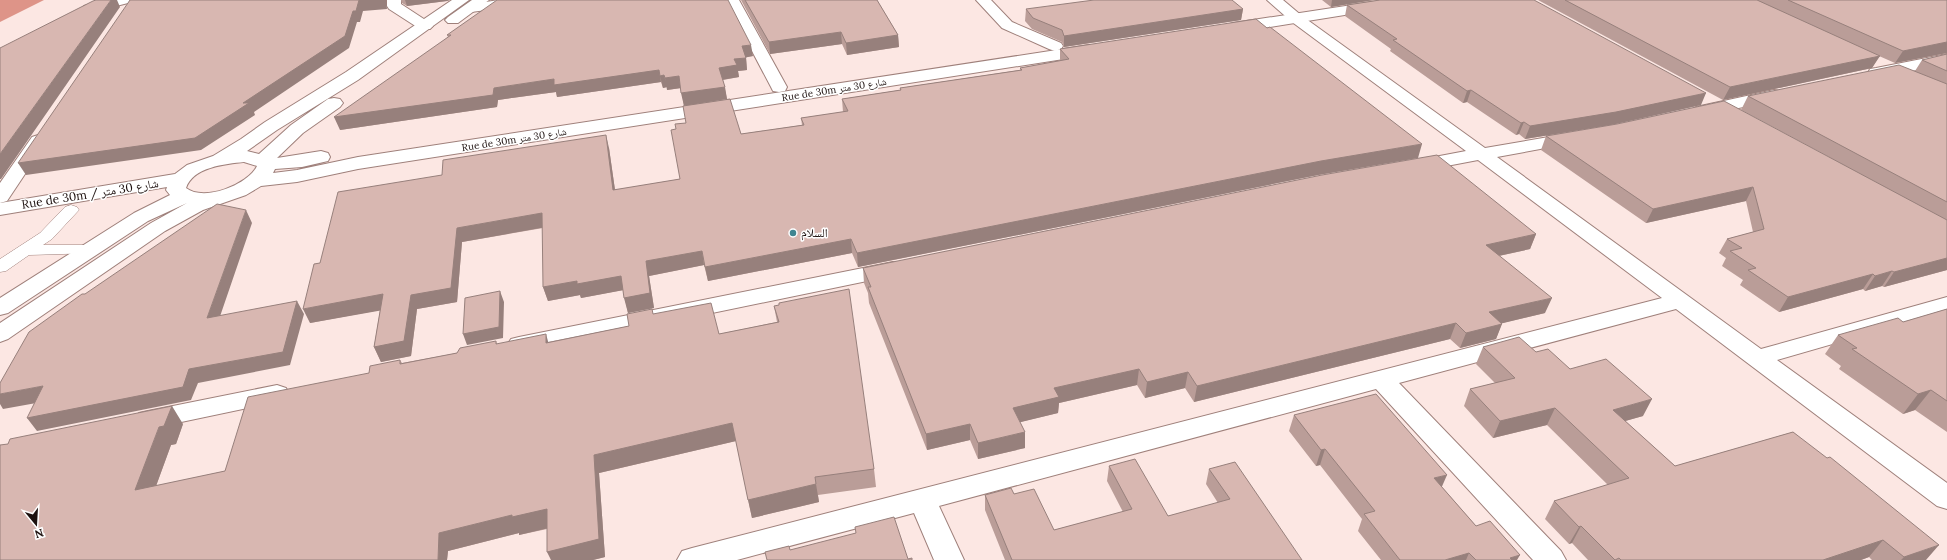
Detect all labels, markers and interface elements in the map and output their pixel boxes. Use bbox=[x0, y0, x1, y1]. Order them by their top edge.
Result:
street label: Rue de 30m شارع 30 متر bbox=[781, 75, 888, 104]
street label: Rue de 30m شارع 30 متر bbox=[461, 125, 568, 154]
street label: Rue de 30m / شارع 30 متر bbox=[20, 175, 160, 213]
place label: السلام bbox=[801, 225, 828, 241]
marker: السلام bbox=[788, 228, 798, 238]
north arrow bbox=[16, 504, 56, 544]
text: N bbox=[32, 526, 45, 542]

